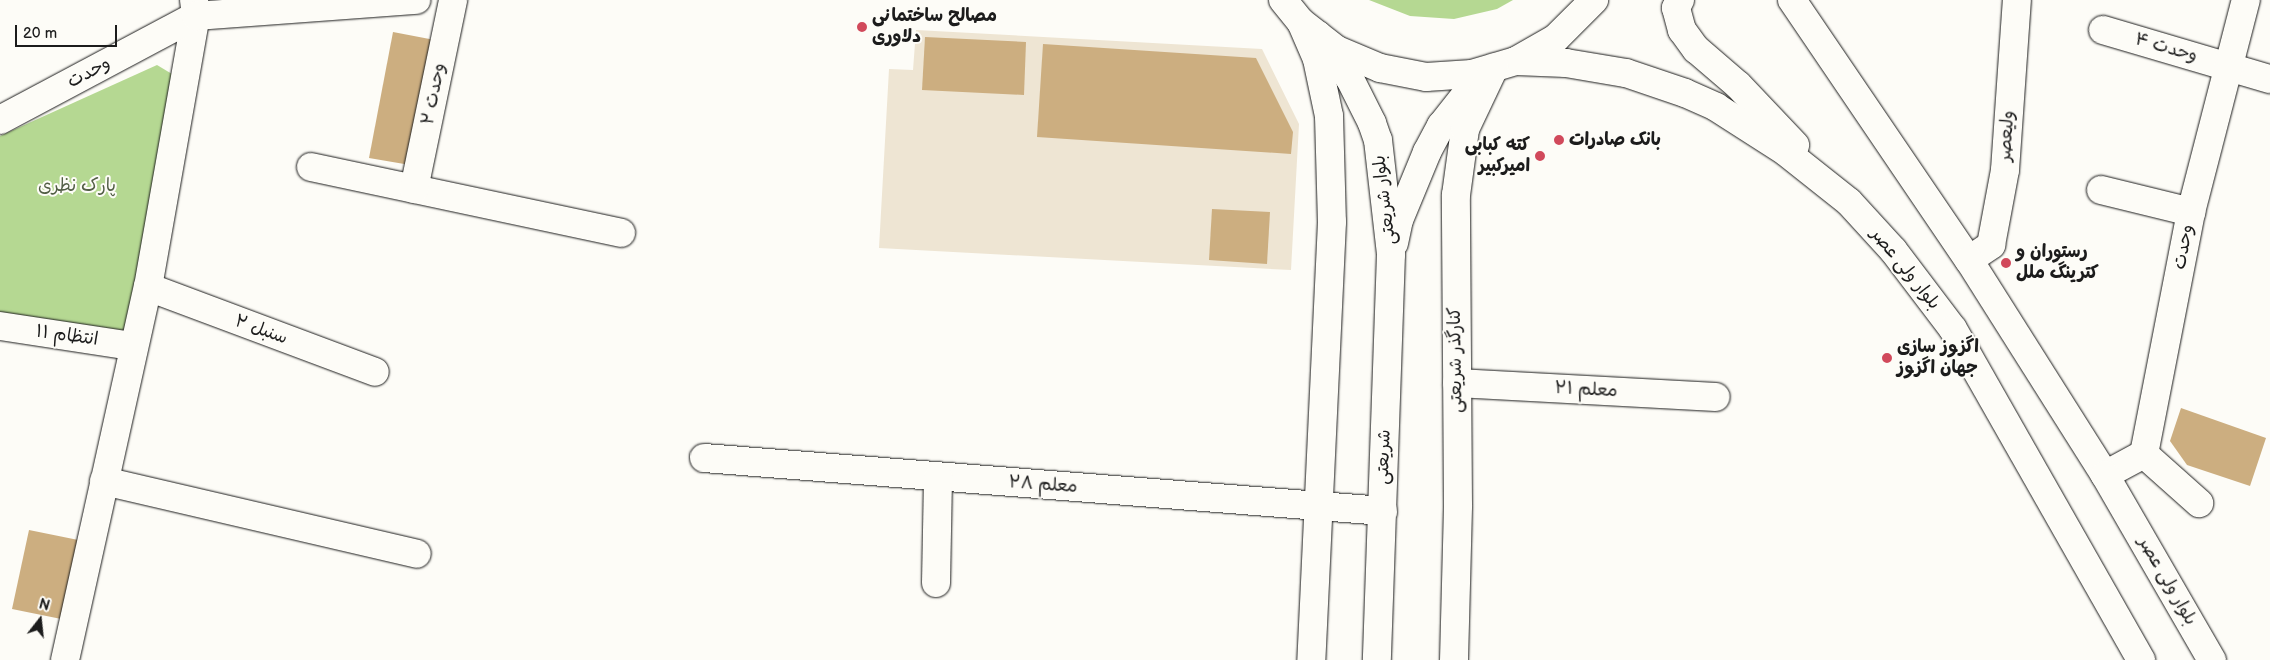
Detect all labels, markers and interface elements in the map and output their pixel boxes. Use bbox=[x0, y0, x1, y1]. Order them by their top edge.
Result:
place label: مصالح ساختمانی دلاوری bbox=[872, 6, 997, 48]
scale bar bbox=[18, 15, 120, 47]
marker: مصالح ساختمانی دلاوری bbox=[856, 21, 868, 33]
text: 20 m bbox=[23, 24, 57, 43]
street label: وحدت ۴ bbox=[2132, 29, 2200, 67]
street label: وحدت bbox=[64, 53, 114, 93]
street label: وحدت ۲ bbox=[417, 61, 451, 127]
street label: ولیعصر bbox=[1994, 110, 2020, 162]
place label: بانک صادرات bbox=[1569, 129, 1661, 151]
marker: بانک صادرات bbox=[1553, 134, 1565, 146]
place label: کته کبابی امیرکبیر bbox=[1465, 135, 1530, 178]
marker: کته کبابی امیرکبیر bbox=[1534, 150, 1546, 162]
street label: بلوار شریعتی bbox=[1369, 154, 1401, 246]
park label: پارک نظری bbox=[38, 175, 116, 197]
street label: وحدت bbox=[2169, 223, 2199, 271]
street label: بلوار ولی عصر bbox=[1865, 224, 1945, 314]
place label: رستوران و کترینگ ملل bbox=[2016, 242, 2099, 284]
marker: رستوران و کترینگ ملل bbox=[2000, 257, 2012, 269]
street label: کنارگذر شریعتی bbox=[1444, 307, 1468, 413]
street label: سنبل ۲ bbox=[232, 311, 290, 349]
street label: انتظام ۱۱ bbox=[34, 321, 100, 351]
place label: اگزوز سازی جهان اگزوز bbox=[1897, 337, 1979, 379]
marker: اگزوز سازی جهان اگزوز bbox=[1881, 352, 1893, 364]
street label: معلم ۲۱ bbox=[1554, 378, 1618, 402]
street label: شریعتی bbox=[1372, 429, 1396, 485]
street label: معلم ۲۸ bbox=[1008, 472, 1078, 498]
street label: بلوار ولی عصر bbox=[2133, 533, 2201, 629]
north arrow bbox=[15, 595, 65, 645]
text: N bbox=[37, 595, 52, 615]

